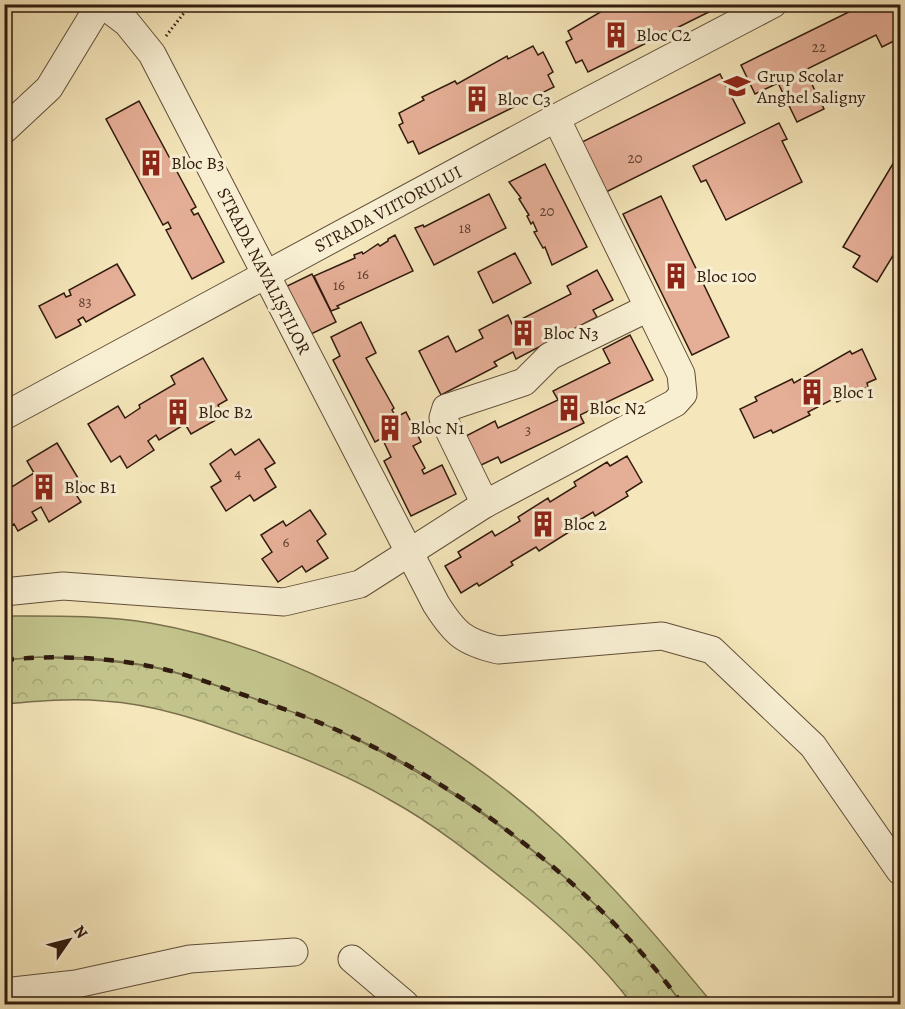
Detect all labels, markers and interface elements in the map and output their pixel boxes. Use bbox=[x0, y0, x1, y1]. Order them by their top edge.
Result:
building icon: Bloc C2 bbox=[601, 20, 631, 50]
place label: Bloc C2 bbox=[636, 23, 692, 47]
house number: 22 bbox=[812, 37, 826, 57]
place label: Grup Scolar Anghel Saligny bbox=[756, 64, 866, 109]
school or university icon: Grup Scolar Anghel Saligny bbox=[722, 71, 752, 101]
building icon: Bloc C3 bbox=[462, 84, 492, 114]
place label: Bloc C3 bbox=[497, 87, 551, 111]
building icon: Bloc B3 bbox=[136, 148, 166, 178]
house number: 20 bbox=[627, 148, 643, 168]
place label: Bloc B3 bbox=[171, 151, 225, 175]
street label: STRADA VIITORULUI bbox=[310, 160, 466, 258]
street label: STRADA NAVALIȘTILOR bbox=[211, 183, 317, 359]
house number: 20 bbox=[539, 201, 555, 221]
house number: 18 bbox=[459, 218, 471, 238]
building icon: Bloc 100 bbox=[661, 261, 691, 291]
house number: 16 bbox=[357, 264, 369, 284]
place label: Bloc 100 bbox=[696, 264, 757, 288]
house number: 16 bbox=[333, 275, 345, 295]
house number: 83 bbox=[78, 292, 92, 312]
building icon: Bloc N3 bbox=[508, 318, 538, 348]
place label: Bloc N3 bbox=[543, 321, 599, 345]
building icon: Bloc 1 bbox=[797, 377, 827, 407]
place label: Bloc 1 bbox=[832, 380, 873, 404]
building icon: Bloc N2 bbox=[554, 393, 584, 423]
place label: Bloc N2 bbox=[589, 396, 646, 420]
building icon: Bloc B2 bbox=[163, 397, 193, 427]
place label: Bloc B2 bbox=[198, 400, 253, 424]
building icon: Bloc N1 bbox=[375, 413, 405, 443]
place label: Bloc N1 bbox=[410, 416, 464, 440]
house number: 3 bbox=[525, 420, 531, 440]
house number: 4 bbox=[235, 463, 242, 483]
building icon: Bloc B1 bbox=[29, 472, 59, 502]
place label: Bloc B1 bbox=[64, 475, 116, 499]
building icon: Bloc 2 bbox=[528, 509, 558, 539]
place label: Bloc 2 bbox=[563, 512, 607, 536]
house number: 6 bbox=[283, 532, 290, 552]
north arrow bbox=[39, 910, 99, 970]
text: N bbox=[68, 921, 93, 943]

